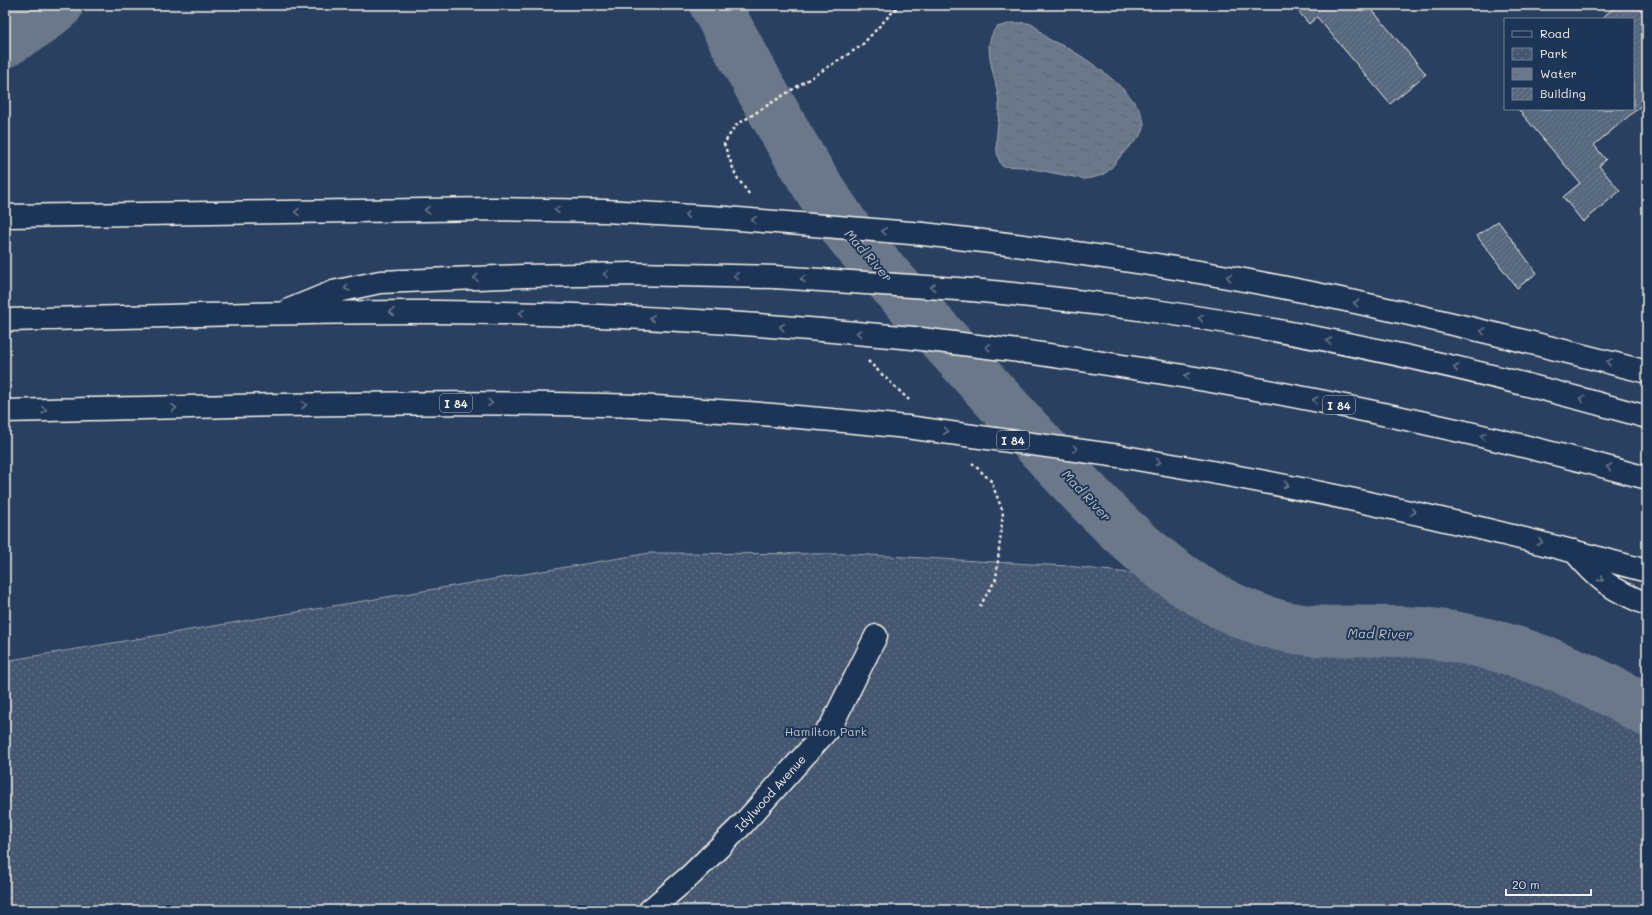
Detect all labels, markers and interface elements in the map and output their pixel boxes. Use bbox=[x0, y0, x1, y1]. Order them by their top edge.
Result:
legend bbox=[1504, 18, 1634, 110]
text: Road bbox=[1540, 25, 1570, 41]
text: Park bbox=[1540, 45, 1567, 61]
text: Water bbox=[1540, 65, 1577, 81]
text: Building bbox=[1540, 85, 1586, 101]
one-way arrow bbox=[554, 205, 560, 214]
one-way arrow bbox=[424, 206, 430, 214]
one-way arrow bbox=[294, 207, 300, 216]
one-way arrow bbox=[684, 211, 690, 220]
one-way arrow bbox=[751, 216, 757, 225]
water label: Mad River bbox=[841, 225, 897, 285]
one-way arrow bbox=[881, 227, 887, 236]
one-way arrow bbox=[603, 270, 609, 279]
one-way arrow bbox=[733, 272, 739, 280]
one-way arrow bbox=[473, 273, 479, 282]
one-way arrow bbox=[1226, 274, 1232, 282]
one-way arrow bbox=[800, 275, 806, 283]
one-way arrow bbox=[930, 282, 936, 291]
one-way arrow bbox=[343, 284, 350, 292]
one-way arrow bbox=[1353, 299, 1359, 307]
one-way arrow bbox=[389, 308, 395, 316]
one-way arrow bbox=[519, 309, 525, 317]
one-way arrow bbox=[649, 314, 655, 323]
one-way arrow bbox=[1198, 314, 1204, 323]
one-way arrow bbox=[779, 322, 785, 331]
one-way arrow bbox=[1480, 327, 1487, 336]
one-way arrow bbox=[856, 329, 862, 338]
one-way arrow bbox=[1326, 337, 1332, 346]
one-way arrow bbox=[985, 343, 991, 352]
one-way arrow bbox=[1606, 358, 1613, 367]
one-way arrow bbox=[1453, 365, 1459, 373]
one-way arrow bbox=[1184, 372, 1190, 380]
road number: I 84 bbox=[440, 394, 472, 412]
one-way arrow bbox=[1312, 396, 1318, 404]
road number: I 84 bbox=[1323, 396, 1355, 414]
one-way arrow bbox=[1579, 396, 1585, 404]
one-way arrow bbox=[487, 399, 493, 407]
one-way arrow bbox=[301, 401, 307, 409]
one-way arrow bbox=[171, 404, 177, 412]
one-way arrow bbox=[41, 406, 47, 414]
one-way arrow bbox=[943, 426, 949, 435]
road number: I 84 bbox=[997, 431, 1029, 449]
one-way arrow bbox=[1480, 433, 1486, 441]
one-way arrow bbox=[1072, 444, 1078, 453]
one-way arrow bbox=[1155, 457, 1161, 466]
one-way arrow bbox=[1606, 464, 1613, 472]
water label: Mad River bbox=[1059, 466, 1116, 525]
one-way arrow bbox=[1283, 481, 1289, 489]
one-way arrow bbox=[1410, 507, 1416, 515]
one-way arrow bbox=[1536, 537, 1543, 546]
one-way arrow bbox=[1596, 575, 1603, 582]
water label: Mad River bbox=[1348, 624, 1413, 642]
park label: Hamilton Park bbox=[785, 723, 867, 739]
street label: Idylwood Avenue bbox=[731, 751, 809, 835]
scale bar bbox=[1506, 871, 1591, 897]
text: 20 m bbox=[1512, 876, 1540, 892]

